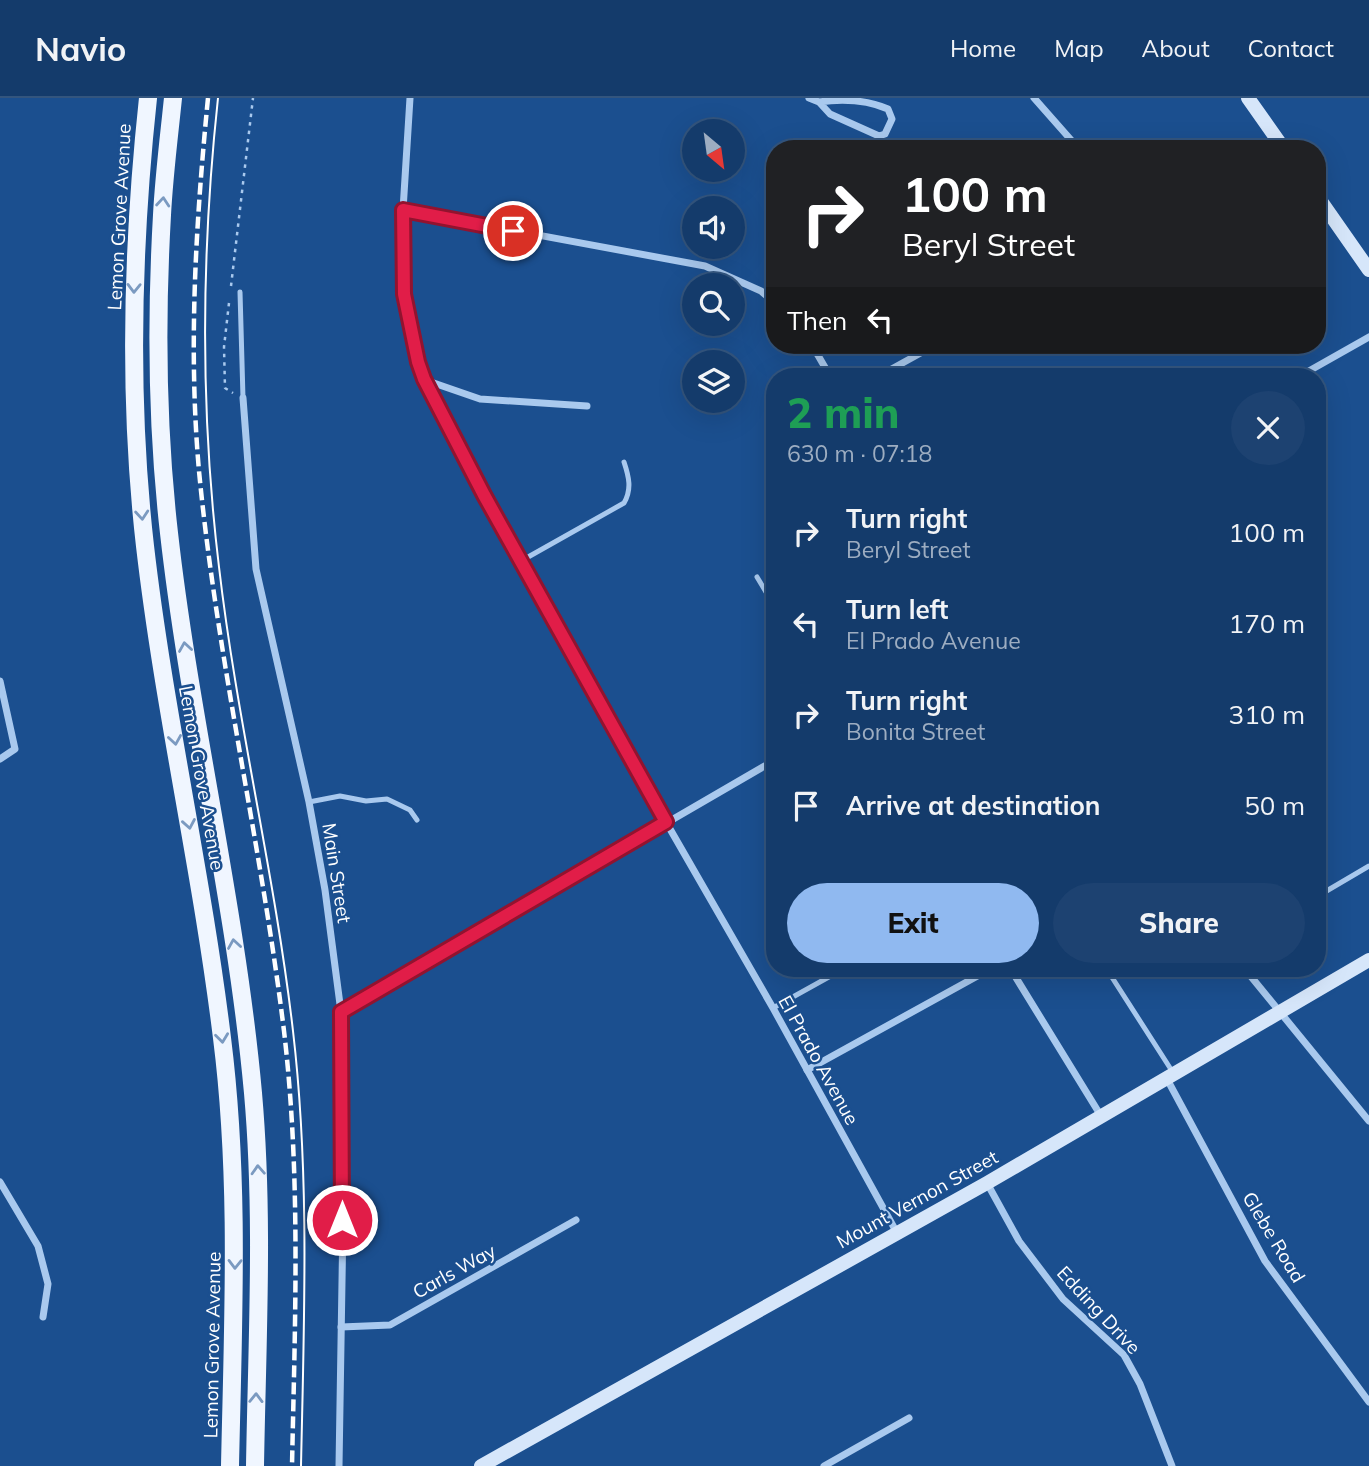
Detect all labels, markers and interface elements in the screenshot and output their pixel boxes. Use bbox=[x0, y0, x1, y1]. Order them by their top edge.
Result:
text: Navio bbox=[35, 28, 126, 69]
text: Home bbox=[950, 33, 1016, 63]
text: Map bbox=[1054, 33, 1104, 63]
text: About bbox=[1142, 33, 1210, 63]
text: Contact bbox=[1248, 33, 1334, 63]
north arrow bbox=[682, 119, 746, 182]
map controls bbox=[682, 119, 745, 413]
street label: Lemon Grove Avenue bbox=[102, 123, 136, 311]
text: 100 m bbox=[902, 163, 1048, 224]
icon: right bbox=[787, 168, 878, 259]
one-way arrow bbox=[155, 196, 170, 207]
button: sound bbox=[682, 196, 745, 259]
pin bbox=[483, 201, 543, 261]
icon: arrive bbox=[494, 212, 532, 250]
text: Beryl Street bbox=[902, 224, 1075, 264]
button: search bbox=[682, 273, 745, 336]
one-way arrow bbox=[126, 283, 142, 294]
icon: left bbox=[861, 301, 899, 339]
text: Then bbox=[787, 304, 847, 337]
button: layers bbox=[682, 350, 745, 413]
text: 2 min bbox=[787, 386, 900, 439]
button: close bbox=[1231, 391, 1305, 465]
text: 630 m · 07:18 bbox=[787, 439, 932, 468]
text: Turn right bbox=[846, 502, 967, 535]
one-way arrow bbox=[134, 510, 149, 521]
icon: right bbox=[787, 514, 825, 552]
text: 100 m bbox=[1229, 516, 1305, 549]
text: Beryl Street bbox=[846, 535, 970, 564]
text: Turn left bbox=[846, 593, 948, 626]
icon: left bbox=[787, 605, 825, 643]
text: 170 m bbox=[1229, 607, 1305, 640]
text: El Prado Avenue bbox=[846, 626, 1021, 655]
one-way arrow bbox=[178, 641, 193, 653]
street label: Lemon Grove Avenue bbox=[174, 684, 230, 872]
text: Turn right bbox=[846, 684, 967, 717]
icon: right bbox=[787, 696, 825, 734]
text: 310 m bbox=[1229, 698, 1305, 731]
text: Bonita Street bbox=[846, 717, 985, 746]
one-way arrow bbox=[167, 735, 182, 746]
icon: arrive bbox=[787, 787, 825, 825]
text: Arrive at destination bbox=[846, 789, 1101, 822]
text: 50 m bbox=[1244, 789, 1305, 822]
one-way arrow bbox=[181, 819, 196, 830]
street label: Main Street bbox=[317, 821, 357, 925]
button: Exit bbox=[787, 883, 1039, 963]
button: Share bbox=[1053, 883, 1305, 963]
one-way arrow bbox=[227, 938, 242, 950]
street label: El Prado Avenue bbox=[773, 991, 865, 1129]
one-way arrow bbox=[215, 1032, 230, 1043]
street label: Mount Vernon Street bbox=[832, 1144, 1002, 1253]
one-way arrow bbox=[251, 1165, 266, 1176]
position arrow bbox=[305, 1183, 379, 1257]
street label: Glebe Road bbox=[1237, 1187, 1311, 1287]
street label: Carls Way bbox=[408, 1238, 500, 1304]
street label: Lemon Grove Avenue bbox=[198, 1251, 226, 1439]
one-way arrow bbox=[227, 1260, 243, 1270]
street label: Edding Drive bbox=[1052, 1261, 1146, 1359]
one-way arrow bbox=[248, 1392, 264, 1403]

